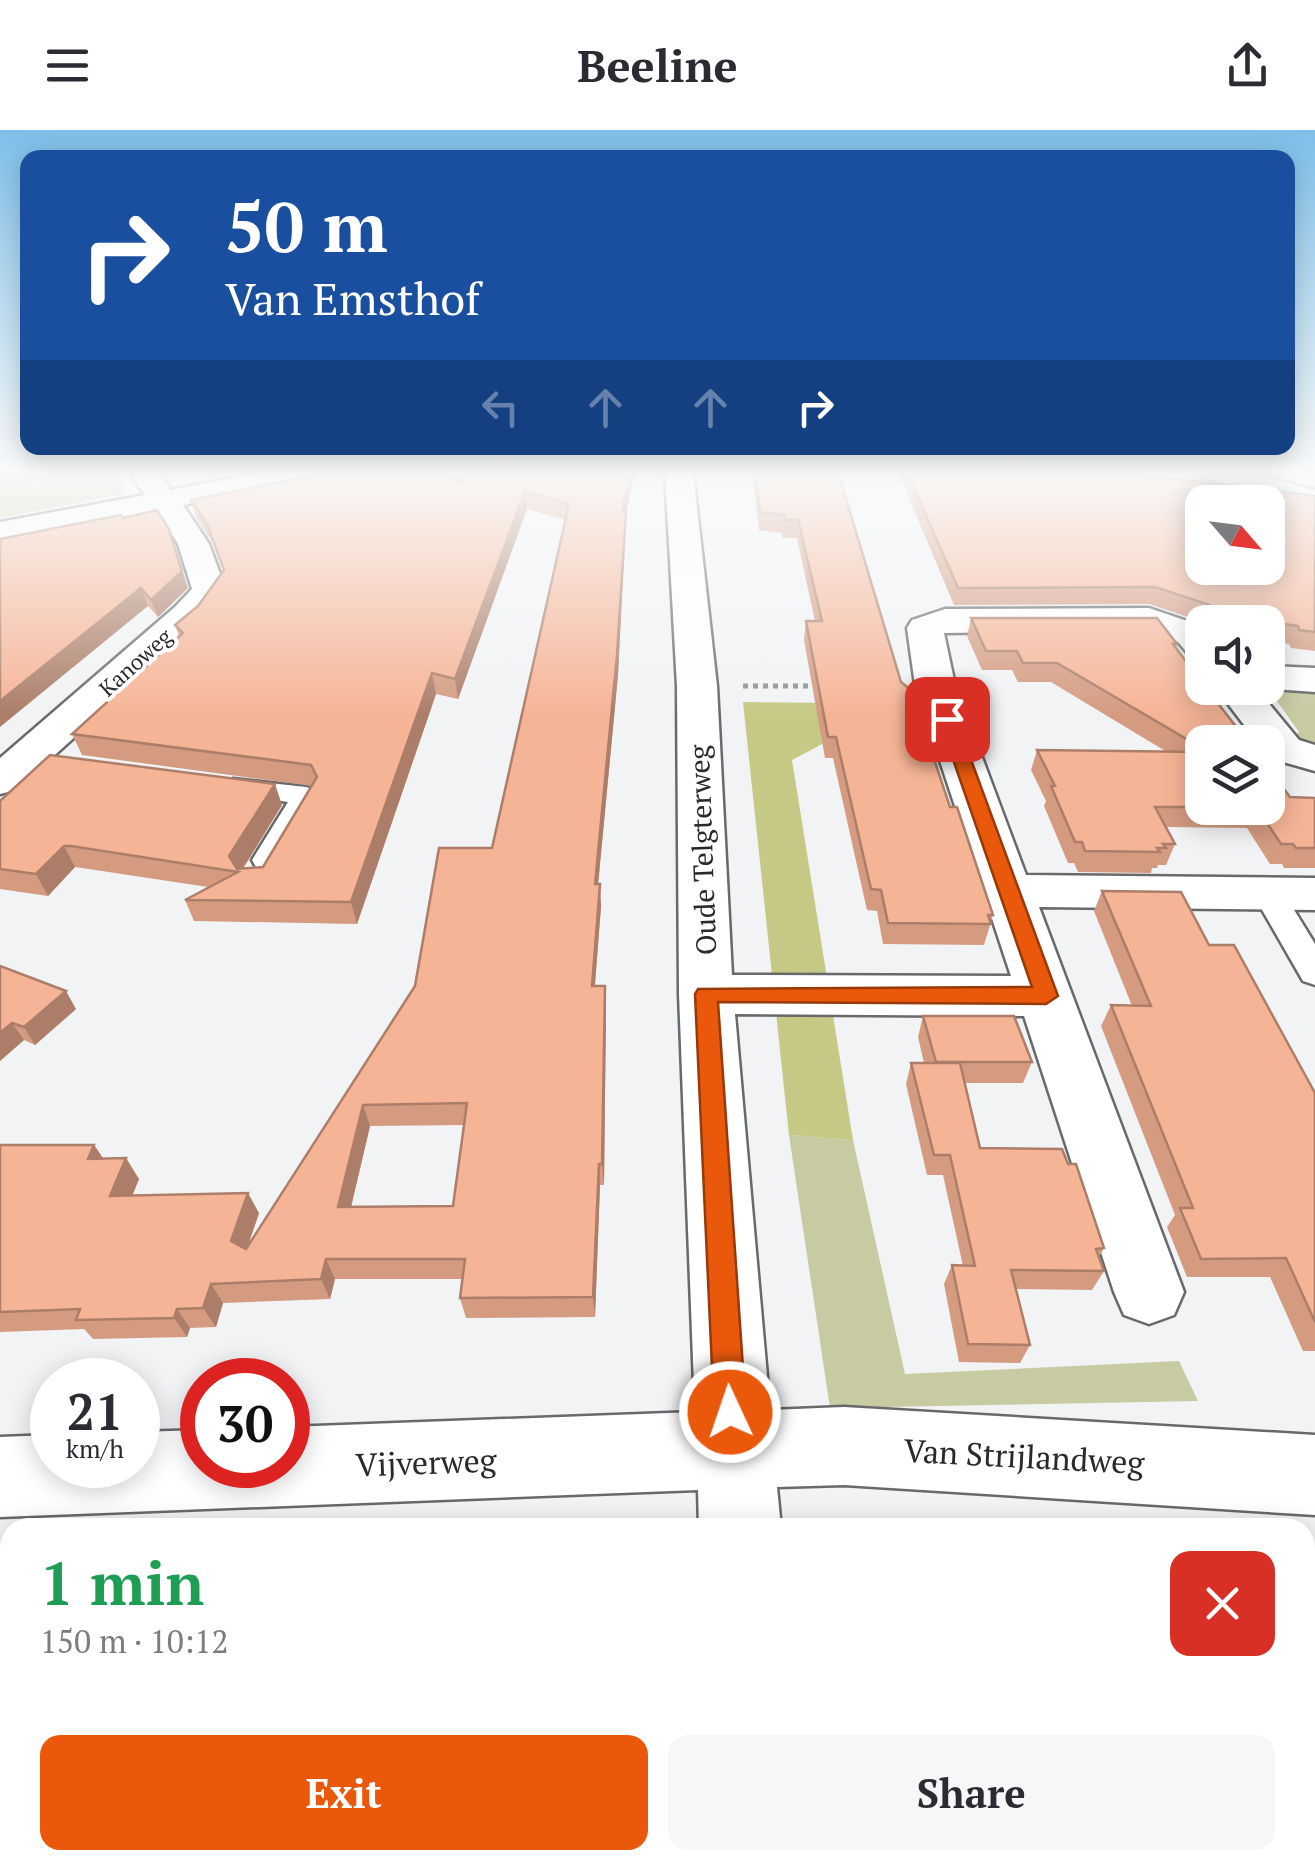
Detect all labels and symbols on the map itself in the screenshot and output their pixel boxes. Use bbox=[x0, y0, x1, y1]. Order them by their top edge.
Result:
north arrow bbox=[1185, 485, 1285, 585]
street label: Kanoweg bbox=[92, 621, 178, 702]
pin bbox=[905, 677, 990, 762]
street label: Oude Telgterweg bbox=[680, 743, 724, 956]
speed limit sign: 30 bbox=[180, 1358, 310, 1488]
position arrow bbox=[678, 1360, 782, 1464]
street label: Van Strijlandweg bbox=[903, 1429, 1146, 1483]
street label: Vijverweg bbox=[355, 1439, 498, 1485]

